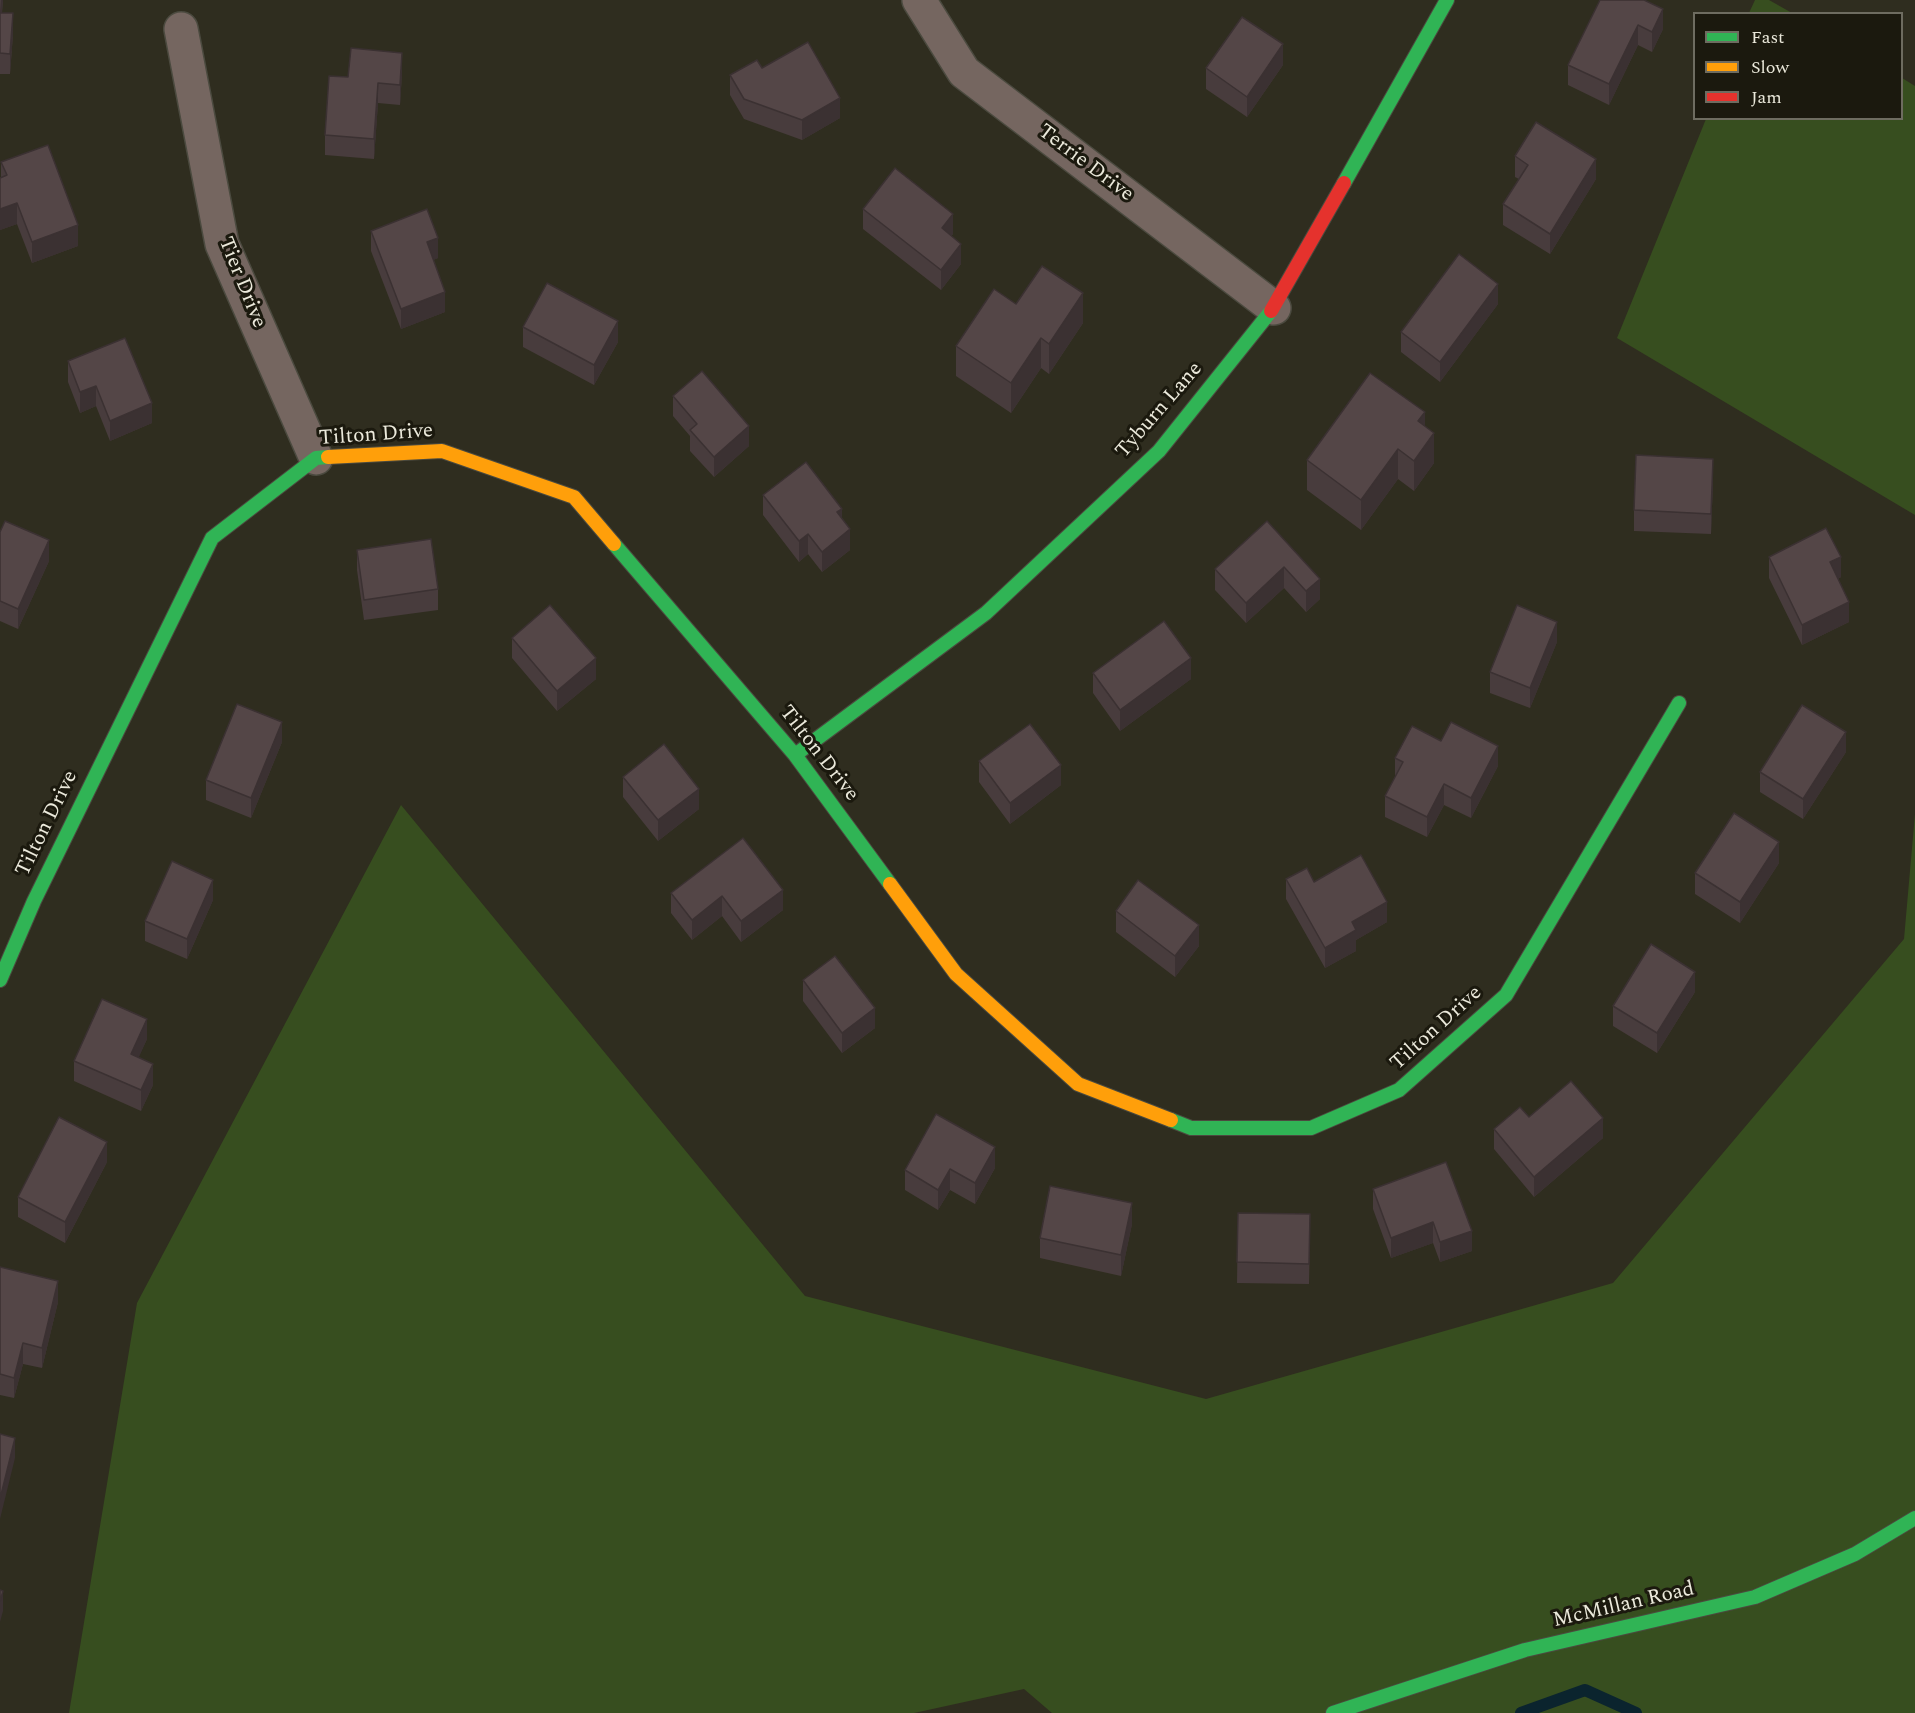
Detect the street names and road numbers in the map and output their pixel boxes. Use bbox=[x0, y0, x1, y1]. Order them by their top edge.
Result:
street label: Terrie Drive bbox=[1032, 120, 1138, 208]
street label: Tier Drive bbox=[211, 234, 271, 332]
street label: Tyburn Lane bbox=[1111, 358, 1209, 464]
street label: Tilton Drive bbox=[318, 419, 434, 453]
street label: Tilton Drive bbox=[773, 701, 863, 807]
street label: Tilton Drive bbox=[12, 767, 84, 881]
street label: Tilton Drive bbox=[1386, 981, 1488, 1077]
street label: McMillan Road bbox=[1551, 1577, 1697, 1635]

